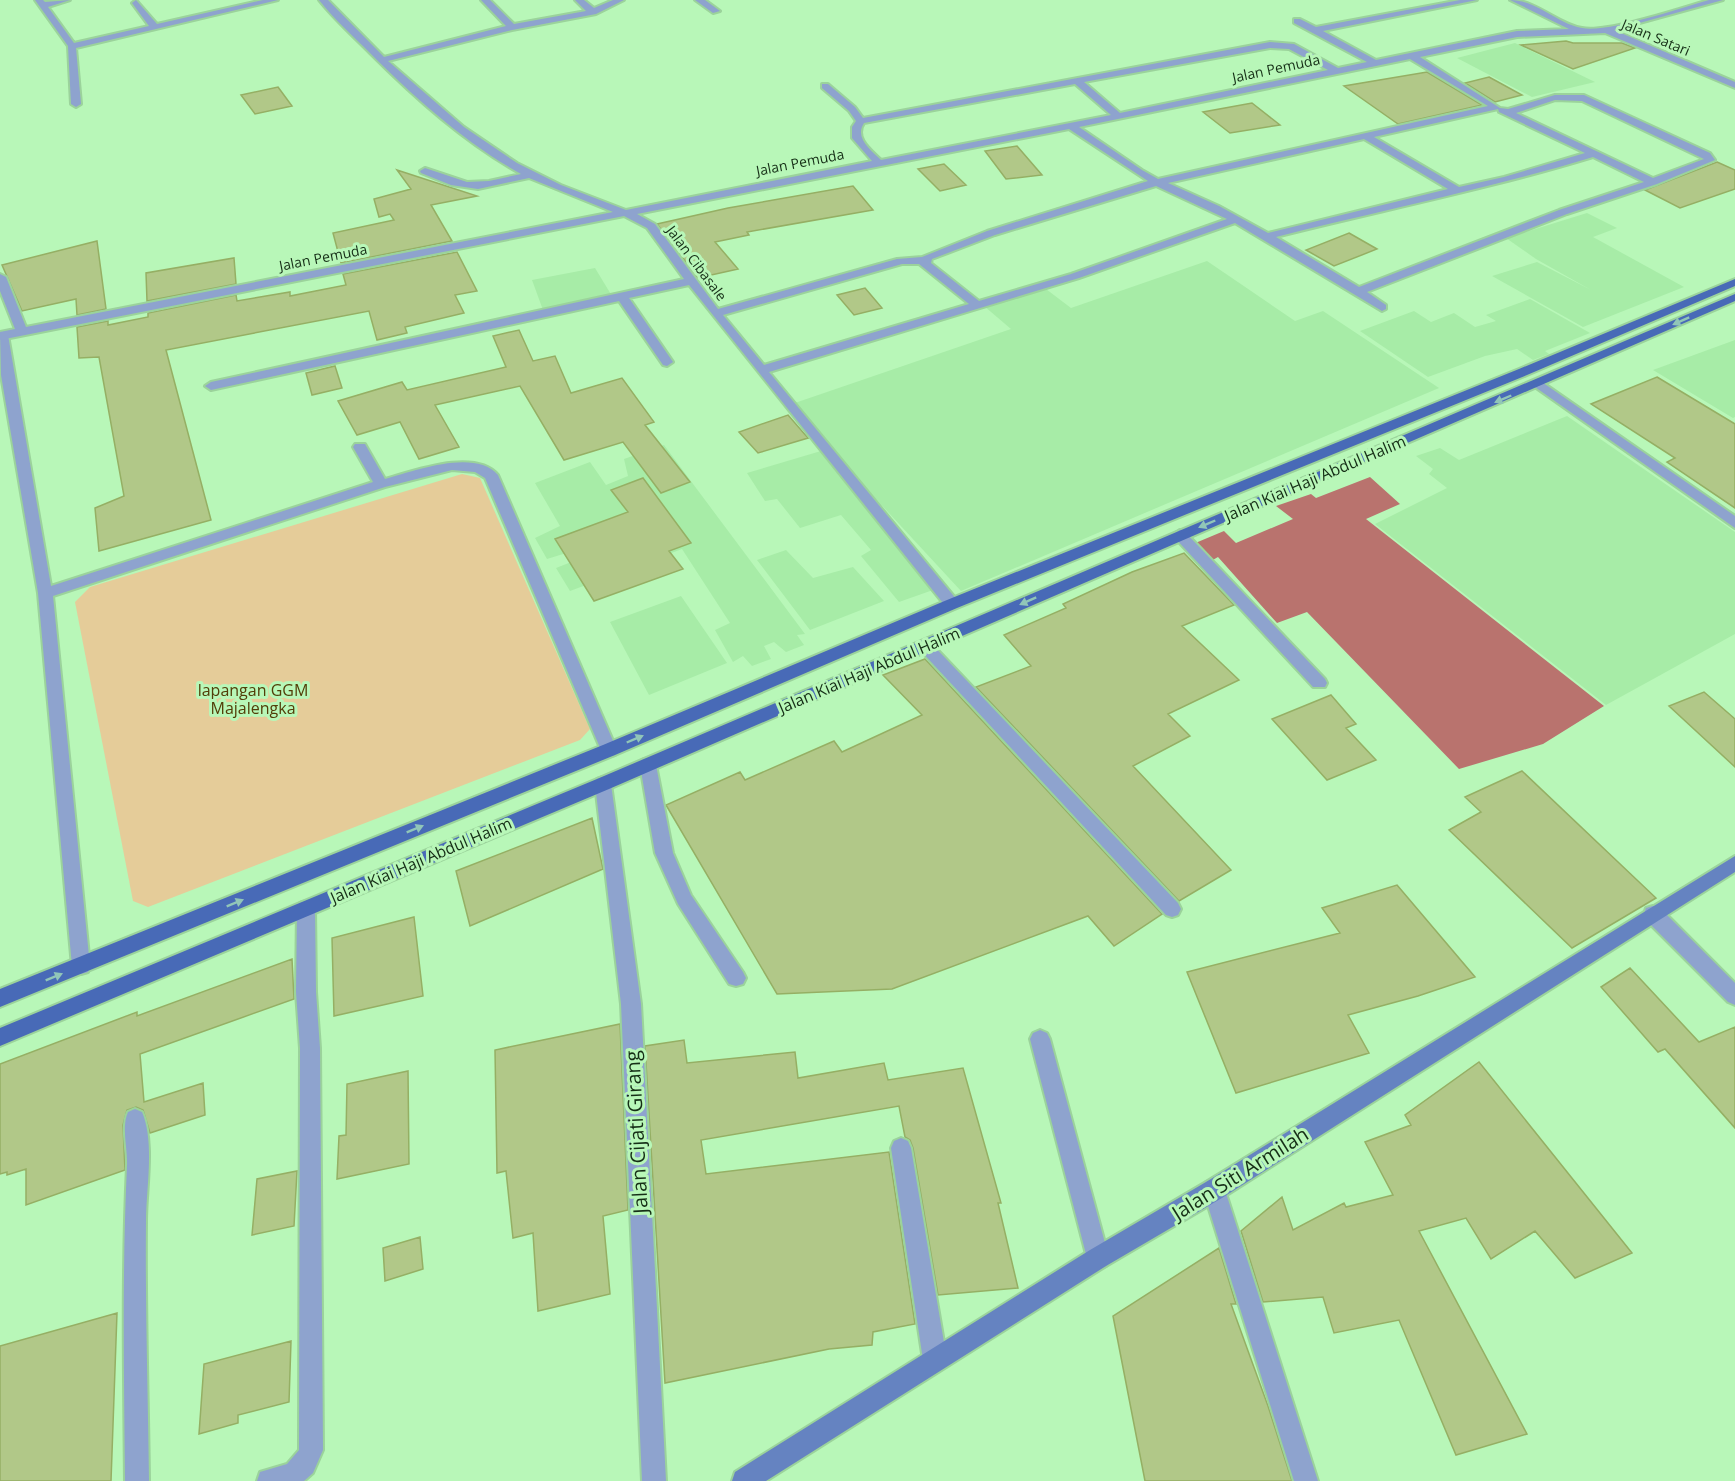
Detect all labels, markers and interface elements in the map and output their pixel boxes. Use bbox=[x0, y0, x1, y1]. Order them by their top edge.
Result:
street label: Jalan Satari bbox=[1617, 13, 1693, 60]
street label: Jalan Pemuda bbox=[1228, 49, 1322, 87]
street label: Jalan Pemuda bbox=[752, 144, 846, 180]
street label: Jalan Cibasale bbox=[661, 220, 732, 305]
street label: Jalan Pemuda bbox=[275, 239, 369, 275]
one-way arrow bbox=[1672, 316, 1690, 326]
one-way arrow bbox=[1493, 394, 1511, 404]
street label: Jalan Kiai Haji Abdul Halim bbox=[1219, 430, 1409, 527]
one-way arrow bbox=[1198, 519, 1216, 529]
one-way arrow bbox=[1019, 597, 1037, 606]
street label: Jalan Kiai Haji Abdul Halim bbox=[773, 622, 963, 719]
park label: lapangan GGM Majalengka bbox=[198, 679, 308, 719]
one-way arrow bbox=[626, 734, 644, 744]
street label: Jalan Kiai Haji Abdul Halim bbox=[325, 812, 515, 909]
one-way arrow bbox=[407, 824, 425, 834]
one-way arrow bbox=[226, 898, 244, 907]
one-way arrow bbox=[46, 971, 64, 981]
street label: Jalan Cijati Girang bbox=[618, 1050, 654, 1216]
street label: Jalan Siti Armilah bbox=[1165, 1120, 1313, 1227]

